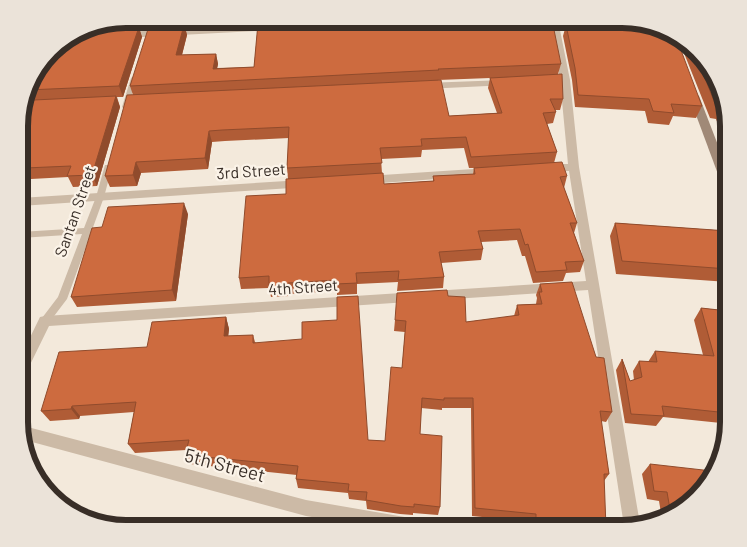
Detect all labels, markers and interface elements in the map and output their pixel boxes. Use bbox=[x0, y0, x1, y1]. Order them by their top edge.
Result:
street label: 3rd Street bbox=[216, 159, 286, 182]
street label: Santan Street bbox=[50, 163, 99, 259]
street label: 4th Street bbox=[267, 275, 339, 298]
street label: 5th Street bbox=[182, 443, 268, 486]

